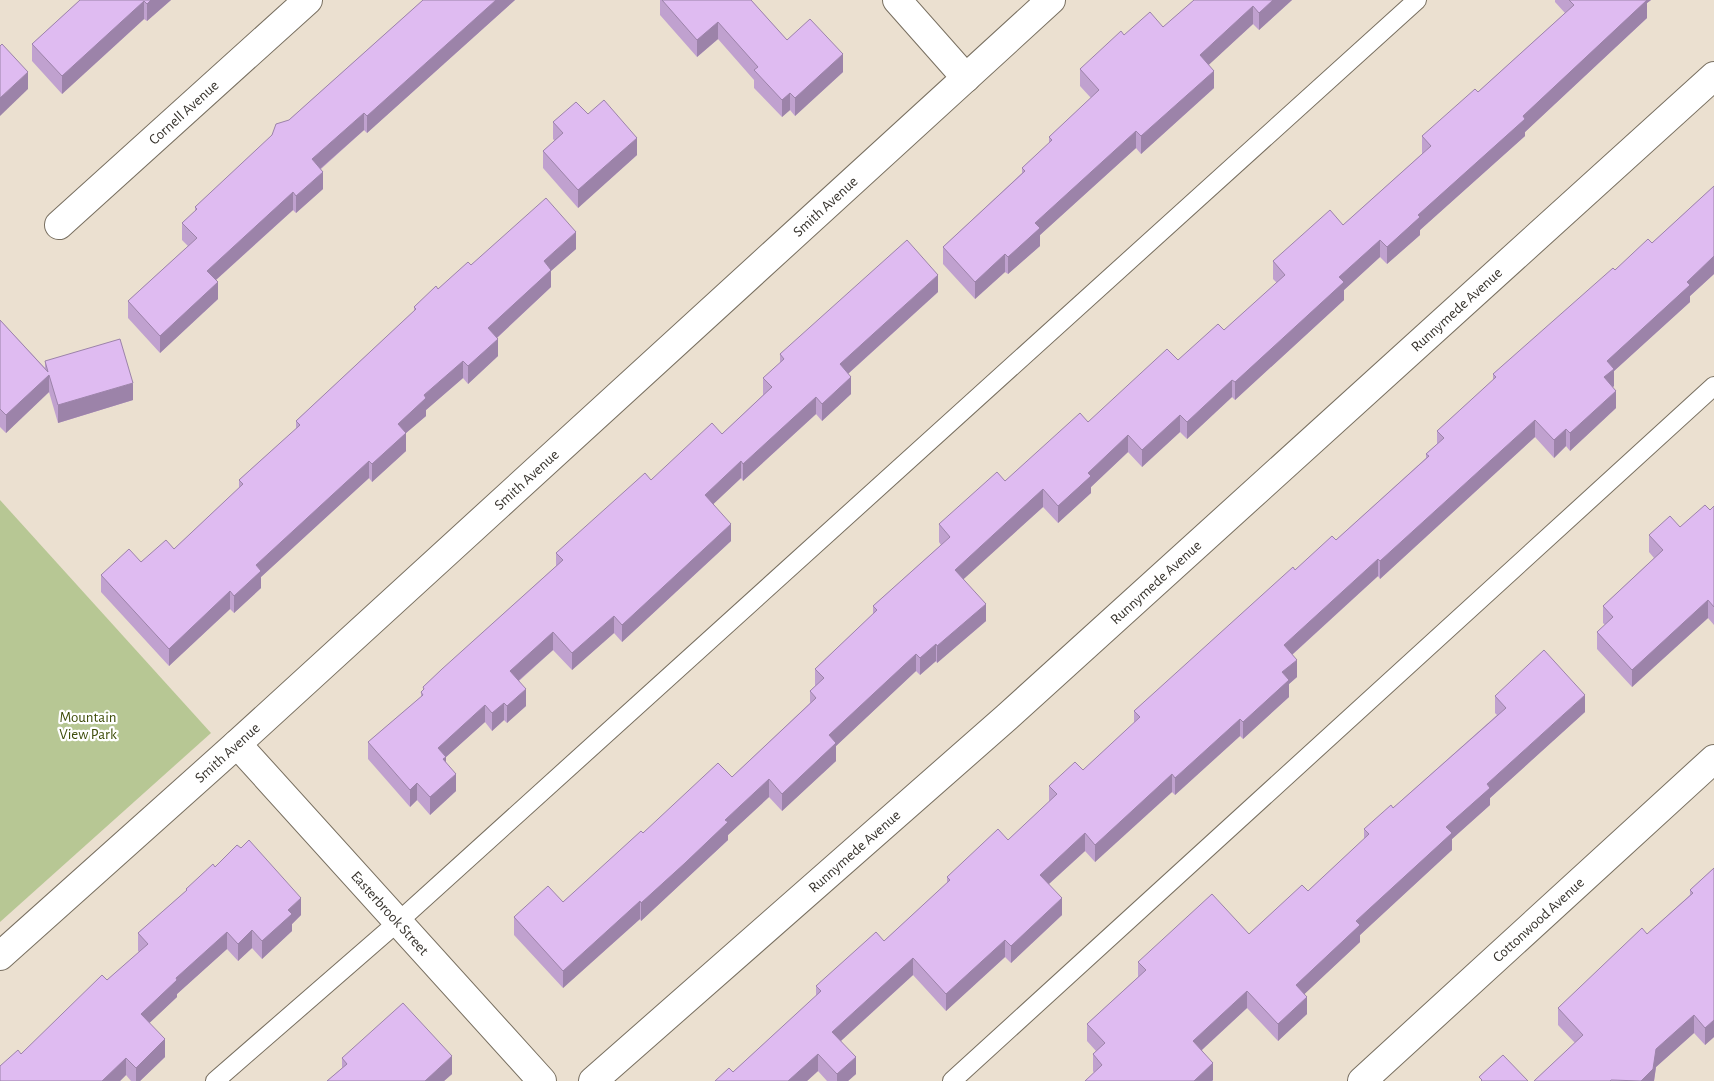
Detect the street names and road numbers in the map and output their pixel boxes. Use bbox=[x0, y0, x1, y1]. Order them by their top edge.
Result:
street label: Cornell Avenue bbox=[146, 77, 221, 147]
street label: Smith Avenue bbox=[790, 173, 860, 239]
street label: Runnymede Avenue bbox=[1408, 265, 1505, 354]
street label: Smith Avenue bbox=[491, 446, 562, 513]
street label: Runnymede Avenue bbox=[1107, 537, 1204, 627]
street label: Smith Avenue bbox=[192, 720, 263, 785]
street label: Runnymede Avenue bbox=[805, 807, 903, 895]
street label: Easterbrook Street bbox=[348, 868, 432, 958]
street label: Cottonwood Avenue bbox=[1490, 874, 1587, 965]

